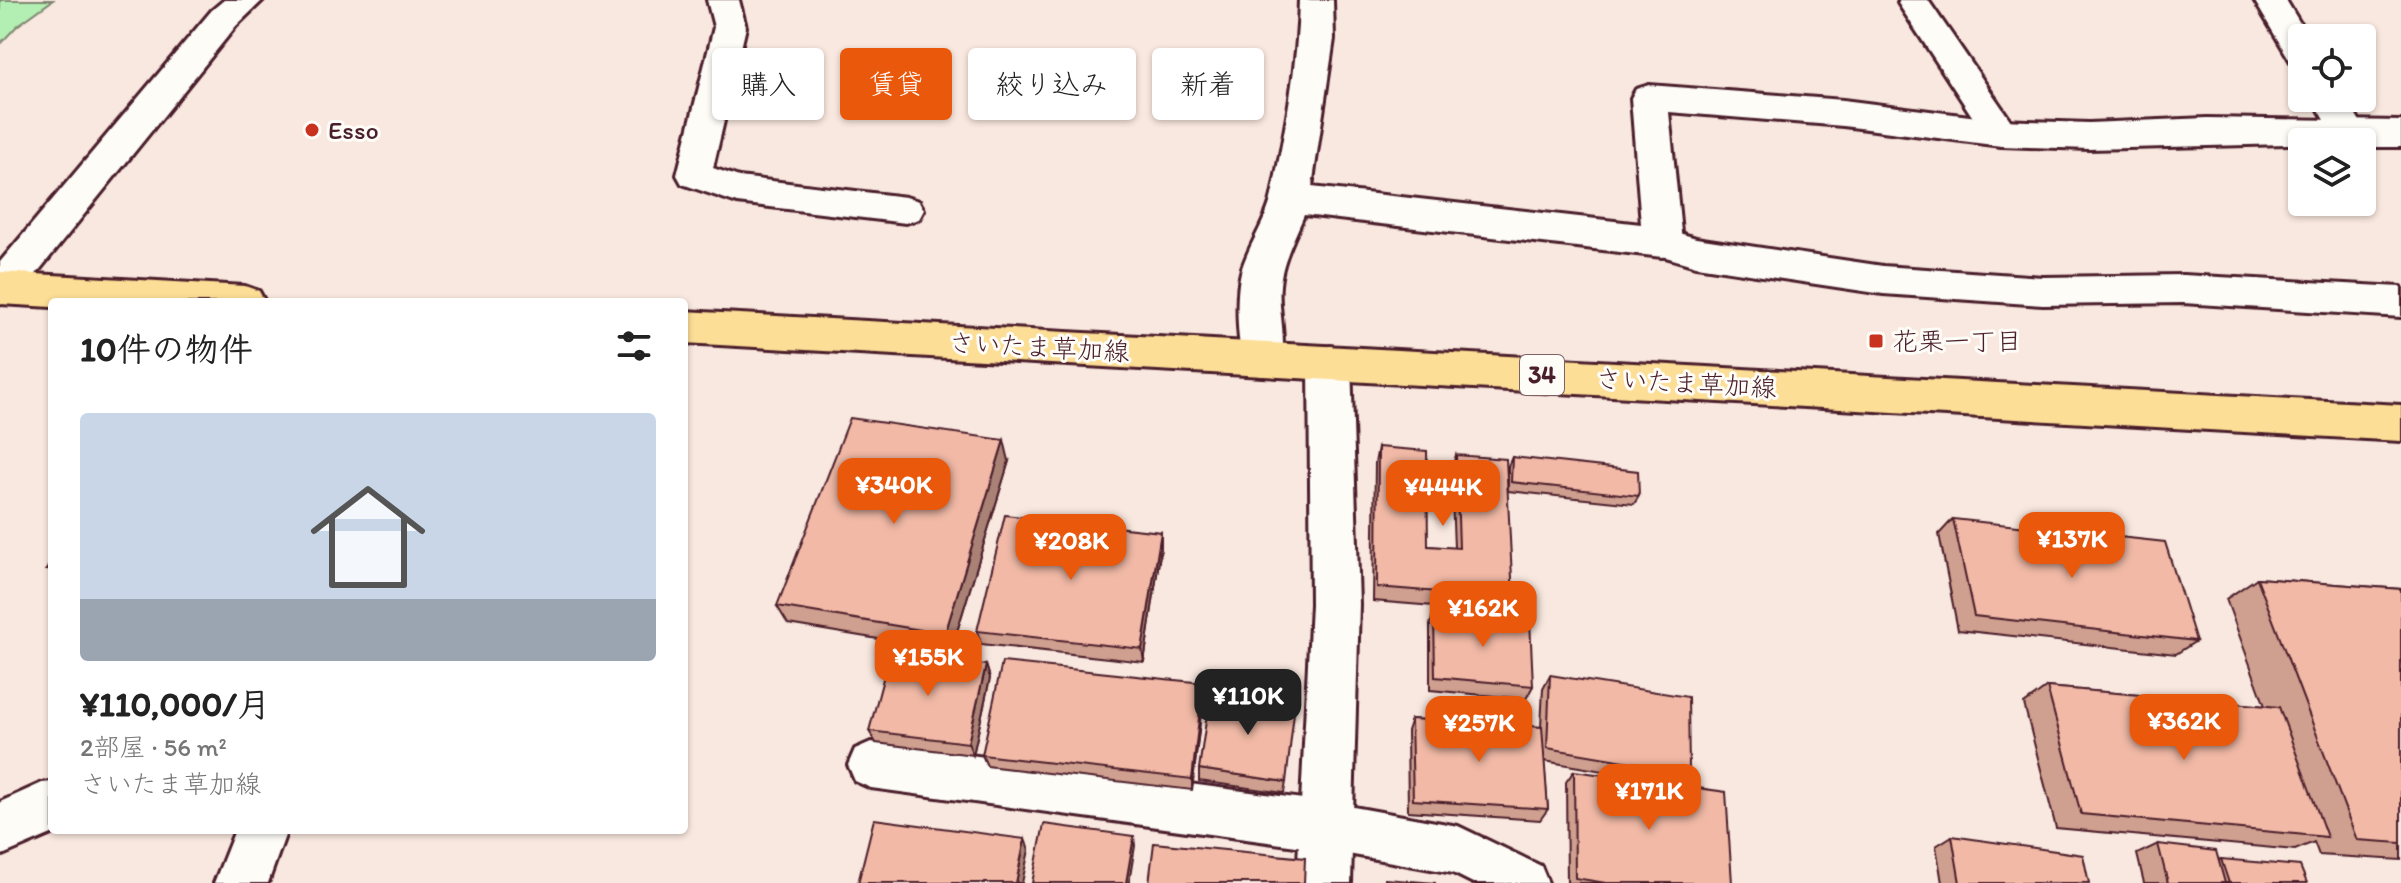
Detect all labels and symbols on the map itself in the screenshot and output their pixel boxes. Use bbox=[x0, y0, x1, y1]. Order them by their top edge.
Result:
place label: Esso bbox=[328, 114, 379, 146]
marker: Esso bbox=[303, 121, 321, 139]
place label: 花栗一丁目 bbox=[1892, 325, 2022, 357]
street label: さいたま草加線 bbox=[948, 326, 1130, 368]
marker: 花栗一丁目 bbox=[1867, 332, 1885, 350]
road number: 34 bbox=[1520, 355, 1564, 395]
street label: さいたま草加線 bbox=[1595, 362, 1777, 404]
pin: ¥340K bbox=[838, 458, 950, 526]
pin: ¥444K bbox=[1387, 460, 1499, 528]
pin: ¥137K bbox=[2016, 512, 2128, 580]
pin: ¥208K bbox=[1015, 514, 1127, 582]
pin: ¥162K bbox=[1427, 581, 1539, 649]
pin: ¥155K bbox=[872, 630, 984, 698]
pin: ¥110K bbox=[1192, 669, 1304, 737]
pin: ¥362K bbox=[2128, 694, 2240, 762]
pin: ¥257K bbox=[1423, 696, 1535, 764]
pin: ¥171K bbox=[1593, 764, 1705, 832]

